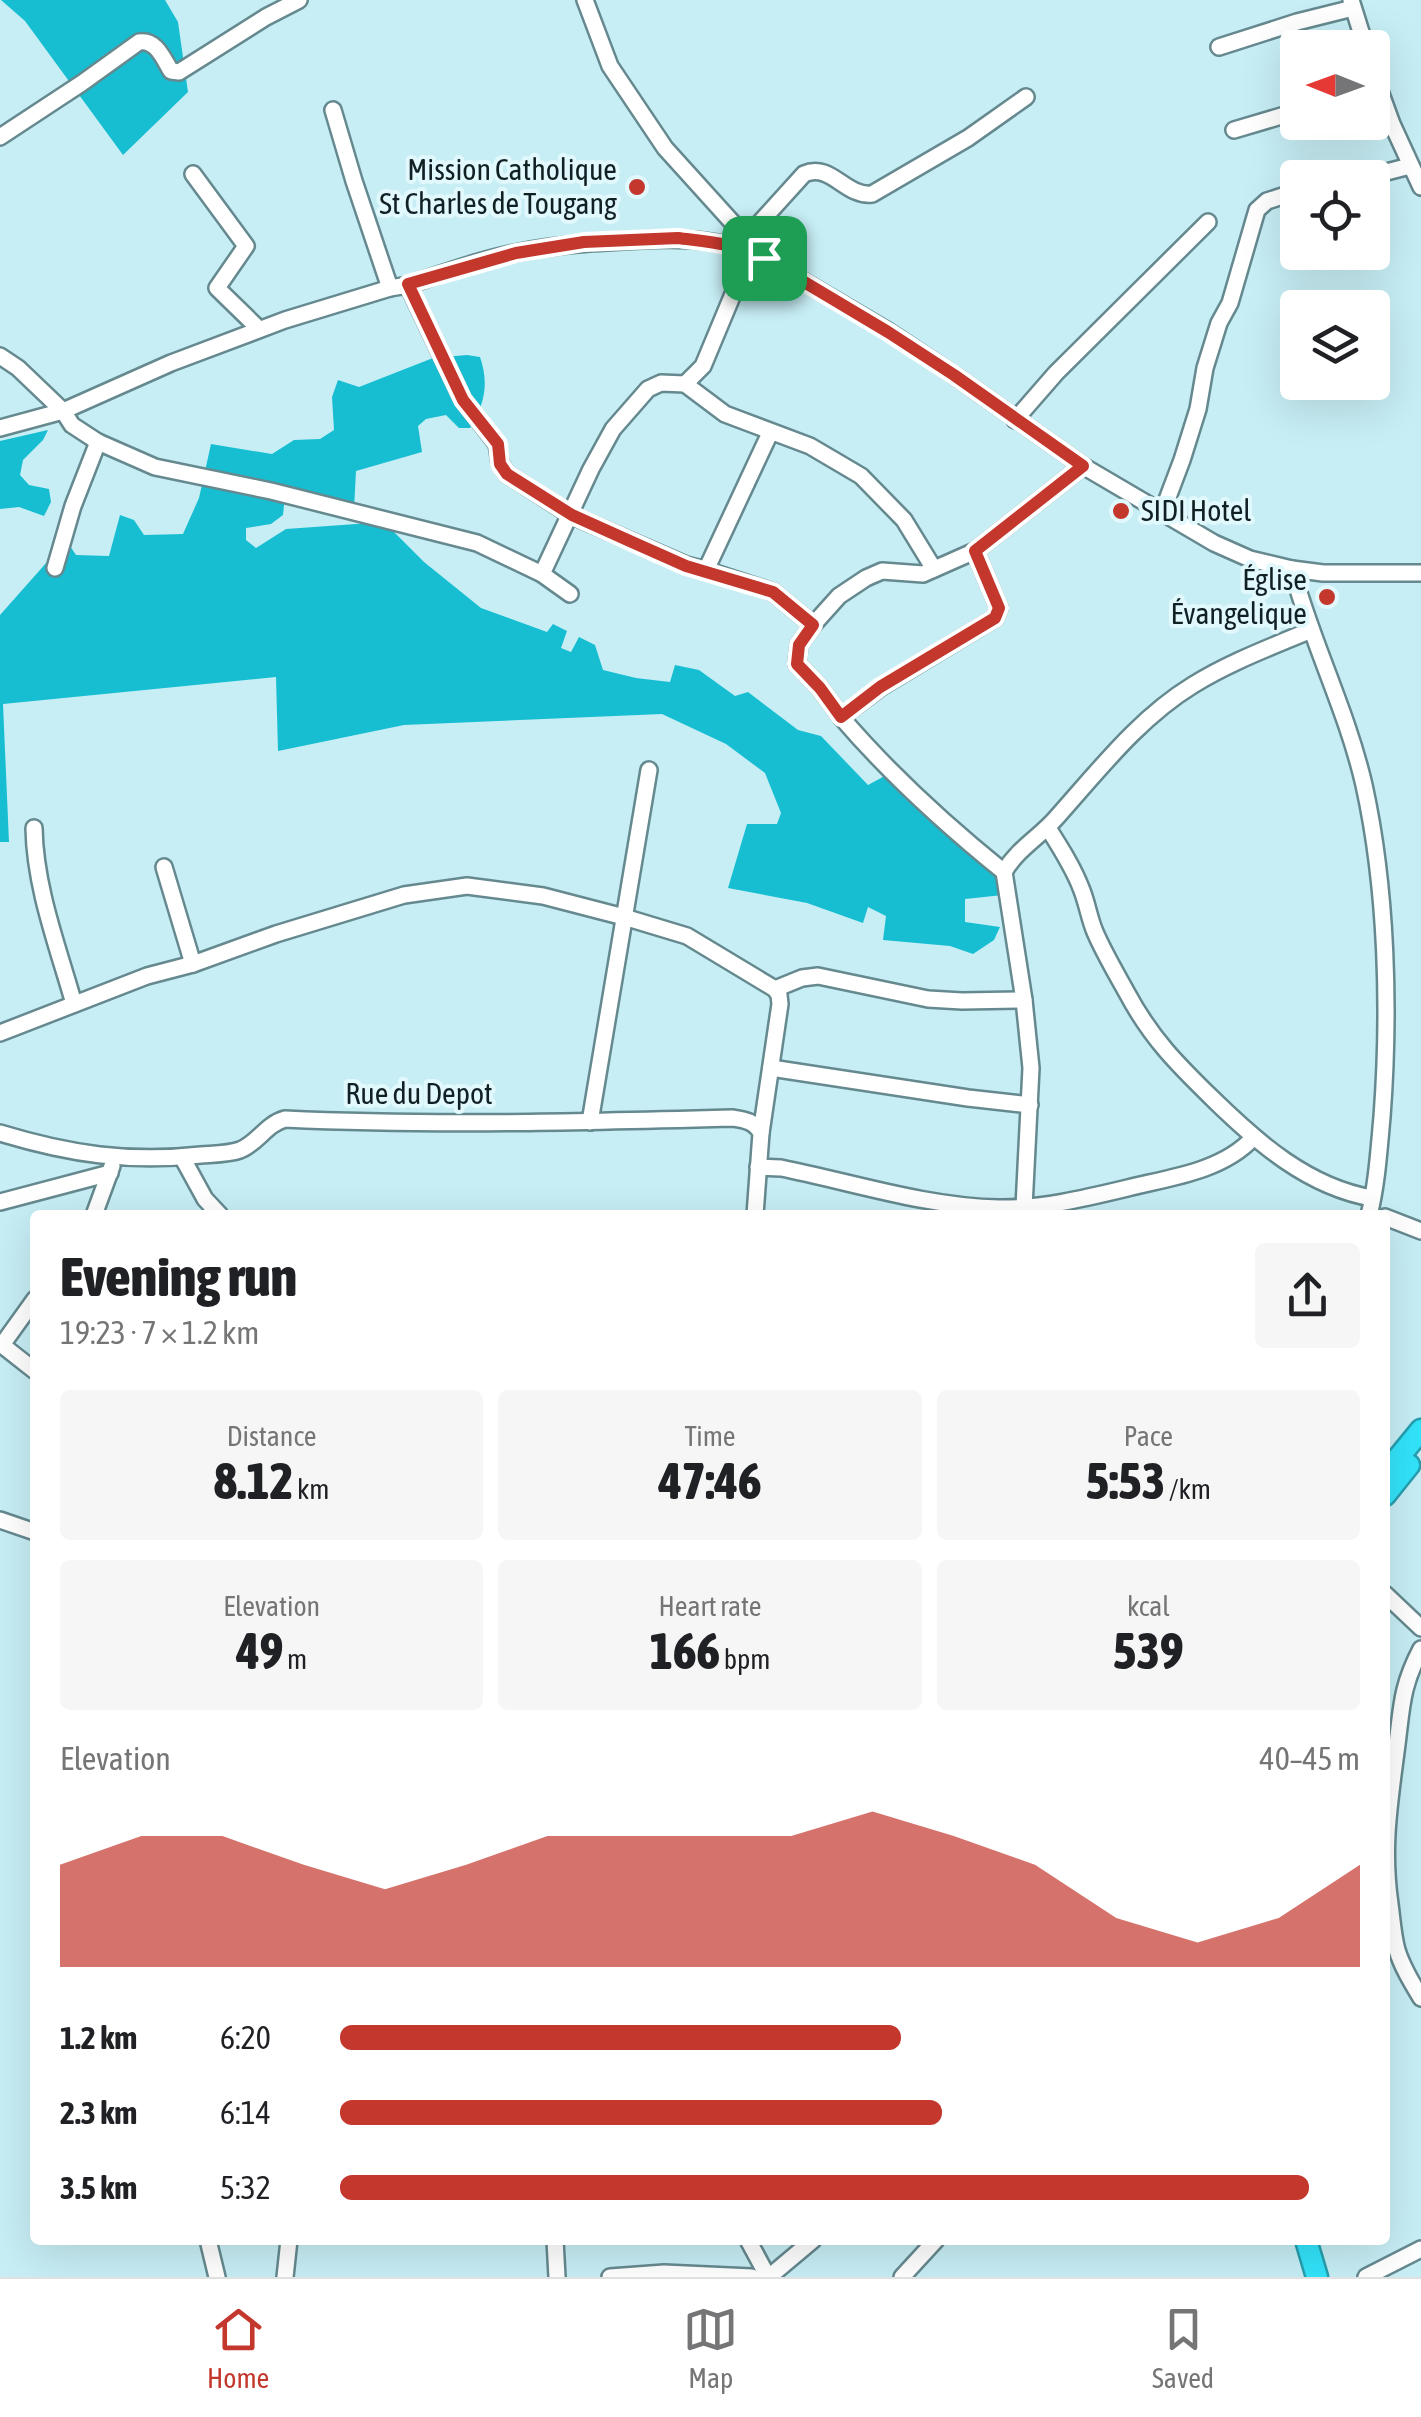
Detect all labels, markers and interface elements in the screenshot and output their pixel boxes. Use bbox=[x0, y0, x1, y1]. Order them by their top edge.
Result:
north arrow bbox=[1280, 30, 1390, 140]
map controls bbox=[1280, 30, 1390, 400]
place label: Mission Catholique St Charles de Tougang bbox=[379, 152, 617, 220]
button: locate bbox=[1280, 160, 1390, 270]
marker: Mission Catholique St Charles de Tougang bbox=[626, 176, 648, 198]
pin bbox=[722, 216, 807, 301]
icon: arrive bbox=[737, 231, 792, 286]
button: layers bbox=[1280, 290, 1390, 400]
place label: SIDI Hotel bbox=[1141, 493, 1251, 527]
marker: SIDI Hotel bbox=[1110, 500, 1132, 522]
place label: Église Évangelique bbox=[1171, 562, 1307, 630]
marker: Église Évangelique bbox=[1316, 586, 1338, 608]
street label: Rue du Depot bbox=[345, 1076, 493, 1110]
button: share bbox=[1255, 1243, 1360, 1348]
text: Evening run bbox=[60, 1245, 297, 1308]
text: 19:23 · 7 × 1.2 km bbox=[60, 1314, 259, 1351]
text: Distance bbox=[227, 1420, 317, 1452]
text: Time bbox=[684, 1420, 736, 1452]
text: Pace bbox=[1124, 1420, 1173, 1452]
text: 8.12 bbox=[214, 1452, 293, 1510]
text: 47:46 bbox=[659, 1452, 761, 1510]
text: 5:53 bbox=[1086, 1452, 1165, 1510]
text: km bbox=[293, 1473, 330, 1505]
text: /km bbox=[1165, 1473, 1211, 1505]
text: Elevation bbox=[223, 1590, 320, 1622]
text: Heart rate bbox=[658, 1590, 762, 1622]
text: kcal bbox=[1127, 1590, 1170, 1622]
text: 49 bbox=[236, 1622, 283, 1680]
text: 166 bbox=[649, 1622, 720, 1680]
text: 539 bbox=[1113, 1622, 1184, 1680]
text: m bbox=[283, 1643, 307, 1675]
text: bpm bbox=[720, 1643, 771, 1675]
text: Elevation bbox=[60, 1740, 171, 1777]
text: 40–45 m bbox=[1260, 1740, 1360, 1777]
text: 1.2 km bbox=[60, 2019, 137, 2056]
text: 6:20 bbox=[220, 2019, 271, 2056]
text: 2.3 km bbox=[60, 2094, 137, 2131]
text: 6:14 bbox=[220, 2094, 271, 2131]
text: 3.5 km bbox=[60, 2169, 137, 2206]
text: 5:32 bbox=[220, 2169, 271, 2206]
tab: Home bbox=[207, 2302, 269, 2394]
tab: Map bbox=[683, 2302, 738, 2394]
tab: Saved bbox=[1152, 2302, 1214, 2394]

